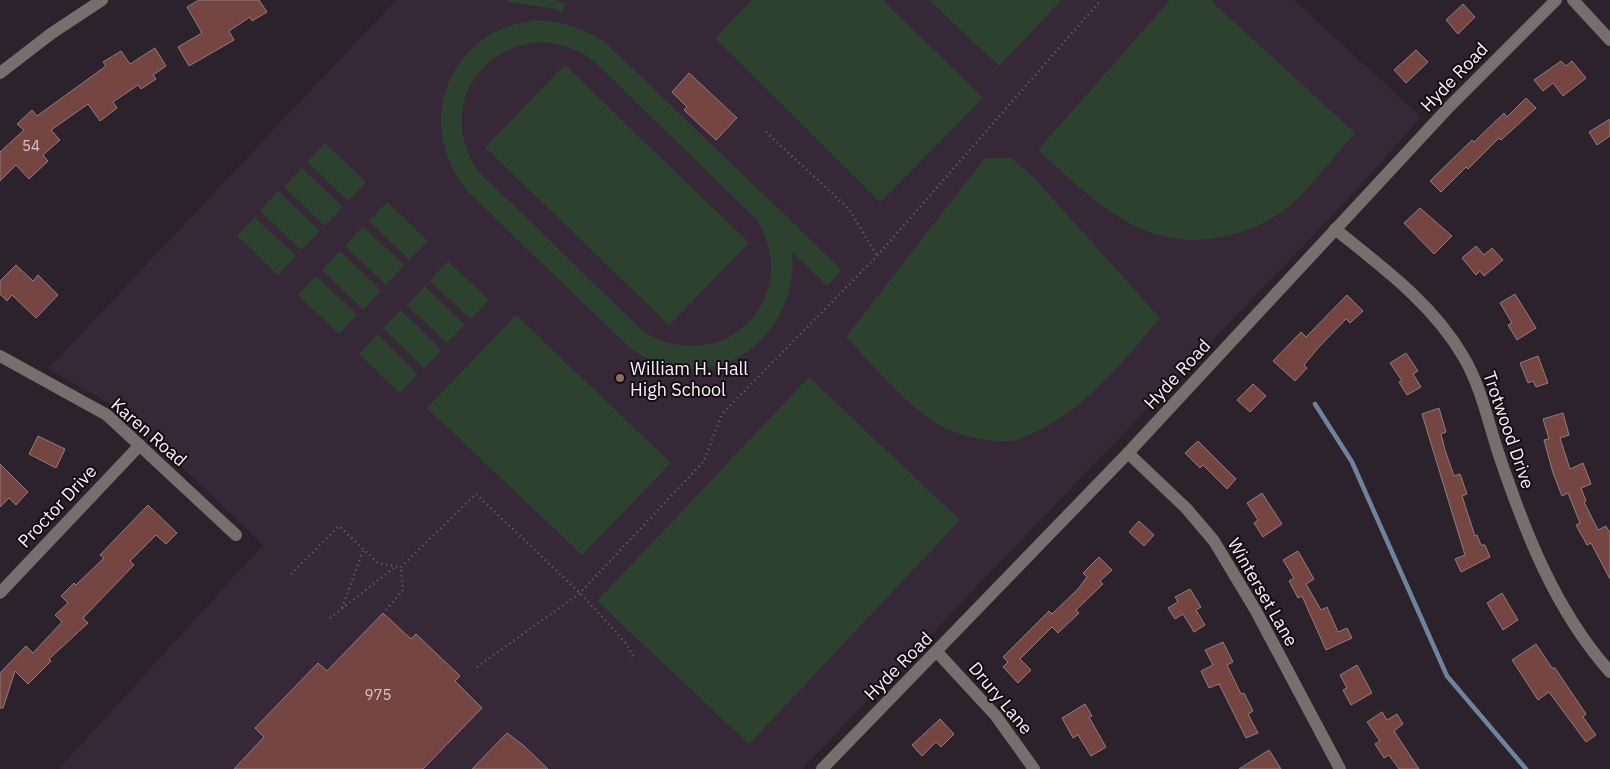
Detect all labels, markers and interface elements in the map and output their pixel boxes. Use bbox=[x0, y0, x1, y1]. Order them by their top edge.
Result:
street label: Hyde Road bbox=[1415, 38, 1493, 116]
house number: 54 bbox=[22, 136, 40, 155]
street label: Hyde Road bbox=[1139, 334, 1215, 414]
place label: William H. Hall High School bbox=[630, 357, 748, 401]
street label: Trotwood Drive bbox=[1478, 368, 1540, 492]
marker: William H. Hall High School bbox=[614, 372, 626, 384]
street label: Karen Road bbox=[106, 393, 192, 471]
street label: Proctor Drive bbox=[13, 460, 101, 552]
street label: Winterset Lane bbox=[1223, 534, 1303, 650]
street label: Hyde Road bbox=[859, 627, 937, 705]
street label: Drury Lane bbox=[964, 657, 1038, 739]
house number: 975 bbox=[364, 685, 392, 704]

